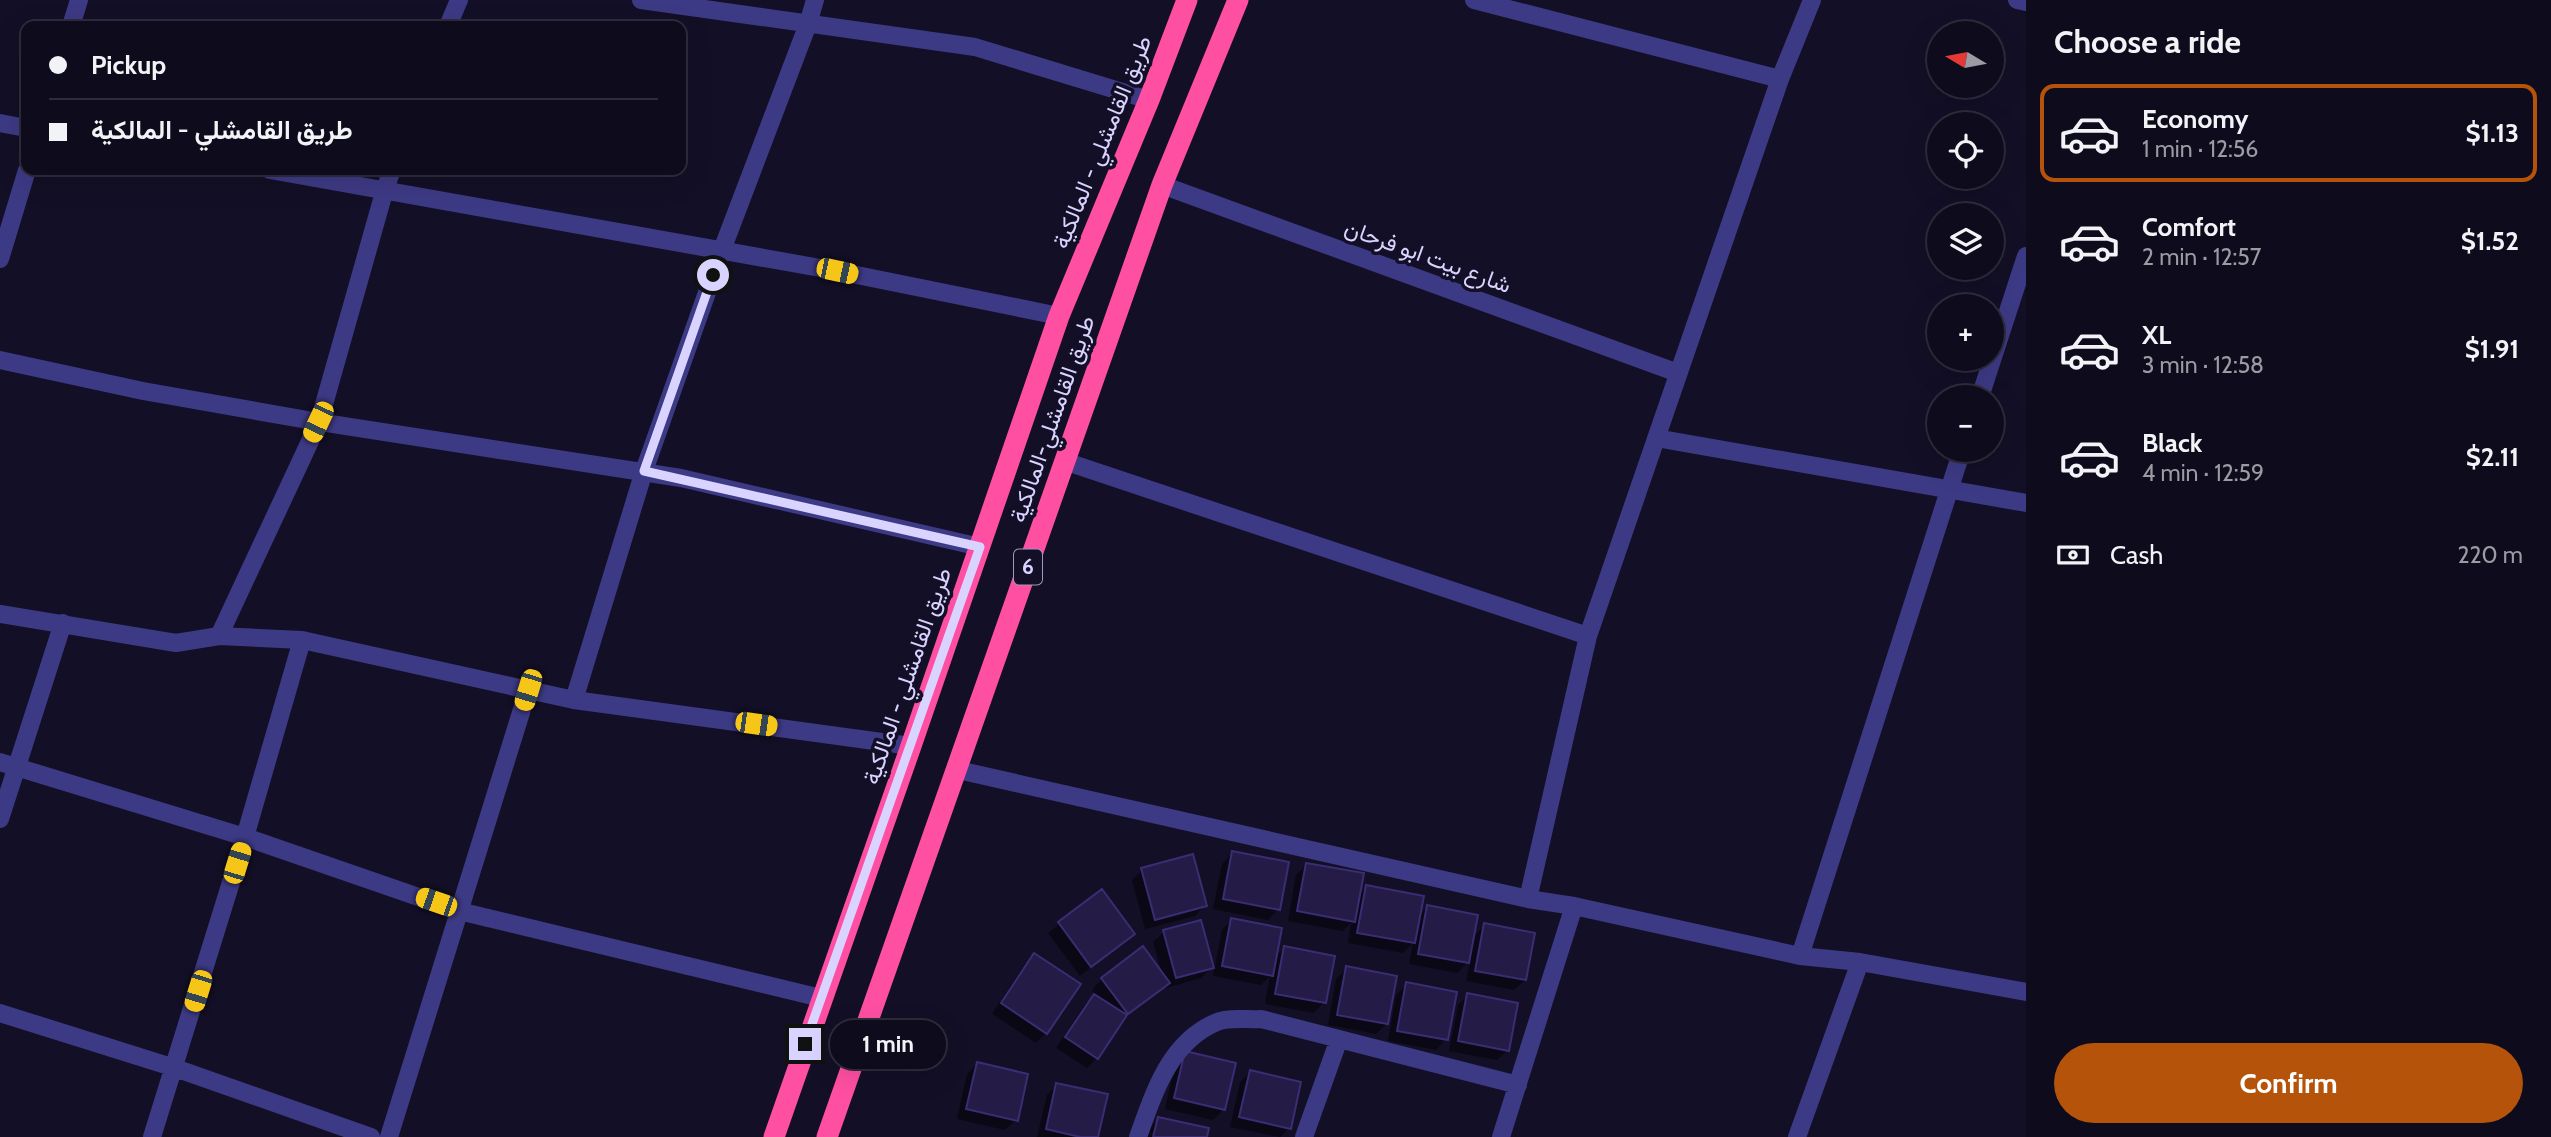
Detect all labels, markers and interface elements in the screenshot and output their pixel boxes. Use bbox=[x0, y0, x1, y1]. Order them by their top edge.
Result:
north arrow bbox=[1927, 21, 2004, 98]
map controls bbox=[1927, 21, 2004, 462]
text: Choose a ride bbox=[2054, 22, 2241, 61]
street label: طريق القامشلي - المالكية bbox=[1046, 31, 1162, 254]
text: Pickup bbox=[91, 49, 166, 81]
icon: car bbox=[2058, 102, 2121, 165]
text: Economy bbox=[2142, 103, 2248, 135]
button: locate bbox=[1927, 112, 2004, 189]
text: طريق القامشلي - المالكية bbox=[91, 114, 353, 146]
text: $1.13 bbox=[2465, 117, 2519, 149]
text: 1 min · 12:56 bbox=[2142, 135, 2258, 163]
button: layers bbox=[1927, 203, 2004, 280]
icon: car bbox=[2058, 210, 2121, 273]
text: Comfort bbox=[2142, 211, 2236, 243]
street label: شارع بيت ابو فرحان bbox=[1340, 213, 1515, 301]
text: $1.52 bbox=[2461, 225, 2519, 257]
text: 2 min · 12:57 bbox=[2142, 243, 2261, 271]
car bbox=[815, 256, 860, 286]
route start bbox=[697, 259, 729, 291]
button: + bbox=[1927, 294, 2004, 371]
street label: طريق القامشلي-المالكية bbox=[1003, 312, 1105, 528]
icon: car bbox=[2058, 318, 2121, 381]
text: XL bbox=[2142, 319, 2171, 351]
text: $1.91 bbox=[2465, 333, 2519, 365]
text: 3 min · 12:58 bbox=[2142, 351, 2264, 379]
button: − bbox=[1927, 385, 2004, 462]
car bbox=[300, 399, 337, 445]
icon: car bbox=[2058, 426, 2121, 489]
text: Black bbox=[2142, 427, 2202, 459]
text: $2.11 bbox=[2466, 441, 2519, 473]
text: 4 min · 12:59 bbox=[2142, 459, 2264, 487]
icon: cash bbox=[2054, 536, 2092, 574]
text: Cash bbox=[2110, 539, 2163, 571]
text: 220 m bbox=[2457, 541, 2523, 569]
road number: 6 bbox=[1014, 550, 1042, 584]
street label: طريق القامشلي - المالكية bbox=[857, 564, 962, 790]
car bbox=[512, 667, 545, 713]
car bbox=[734, 711, 779, 737]
car bbox=[221, 840, 254, 886]
car bbox=[413, 885, 460, 919]
car bbox=[182, 968, 215, 1014]
callout: 1 min bbox=[830, 1020, 945, 1068]
route end bbox=[789, 1028, 821, 1060]
text: 1 min bbox=[862, 1030, 914, 1058]
button: Confirm bbox=[2054, 1043, 2523, 1123]

